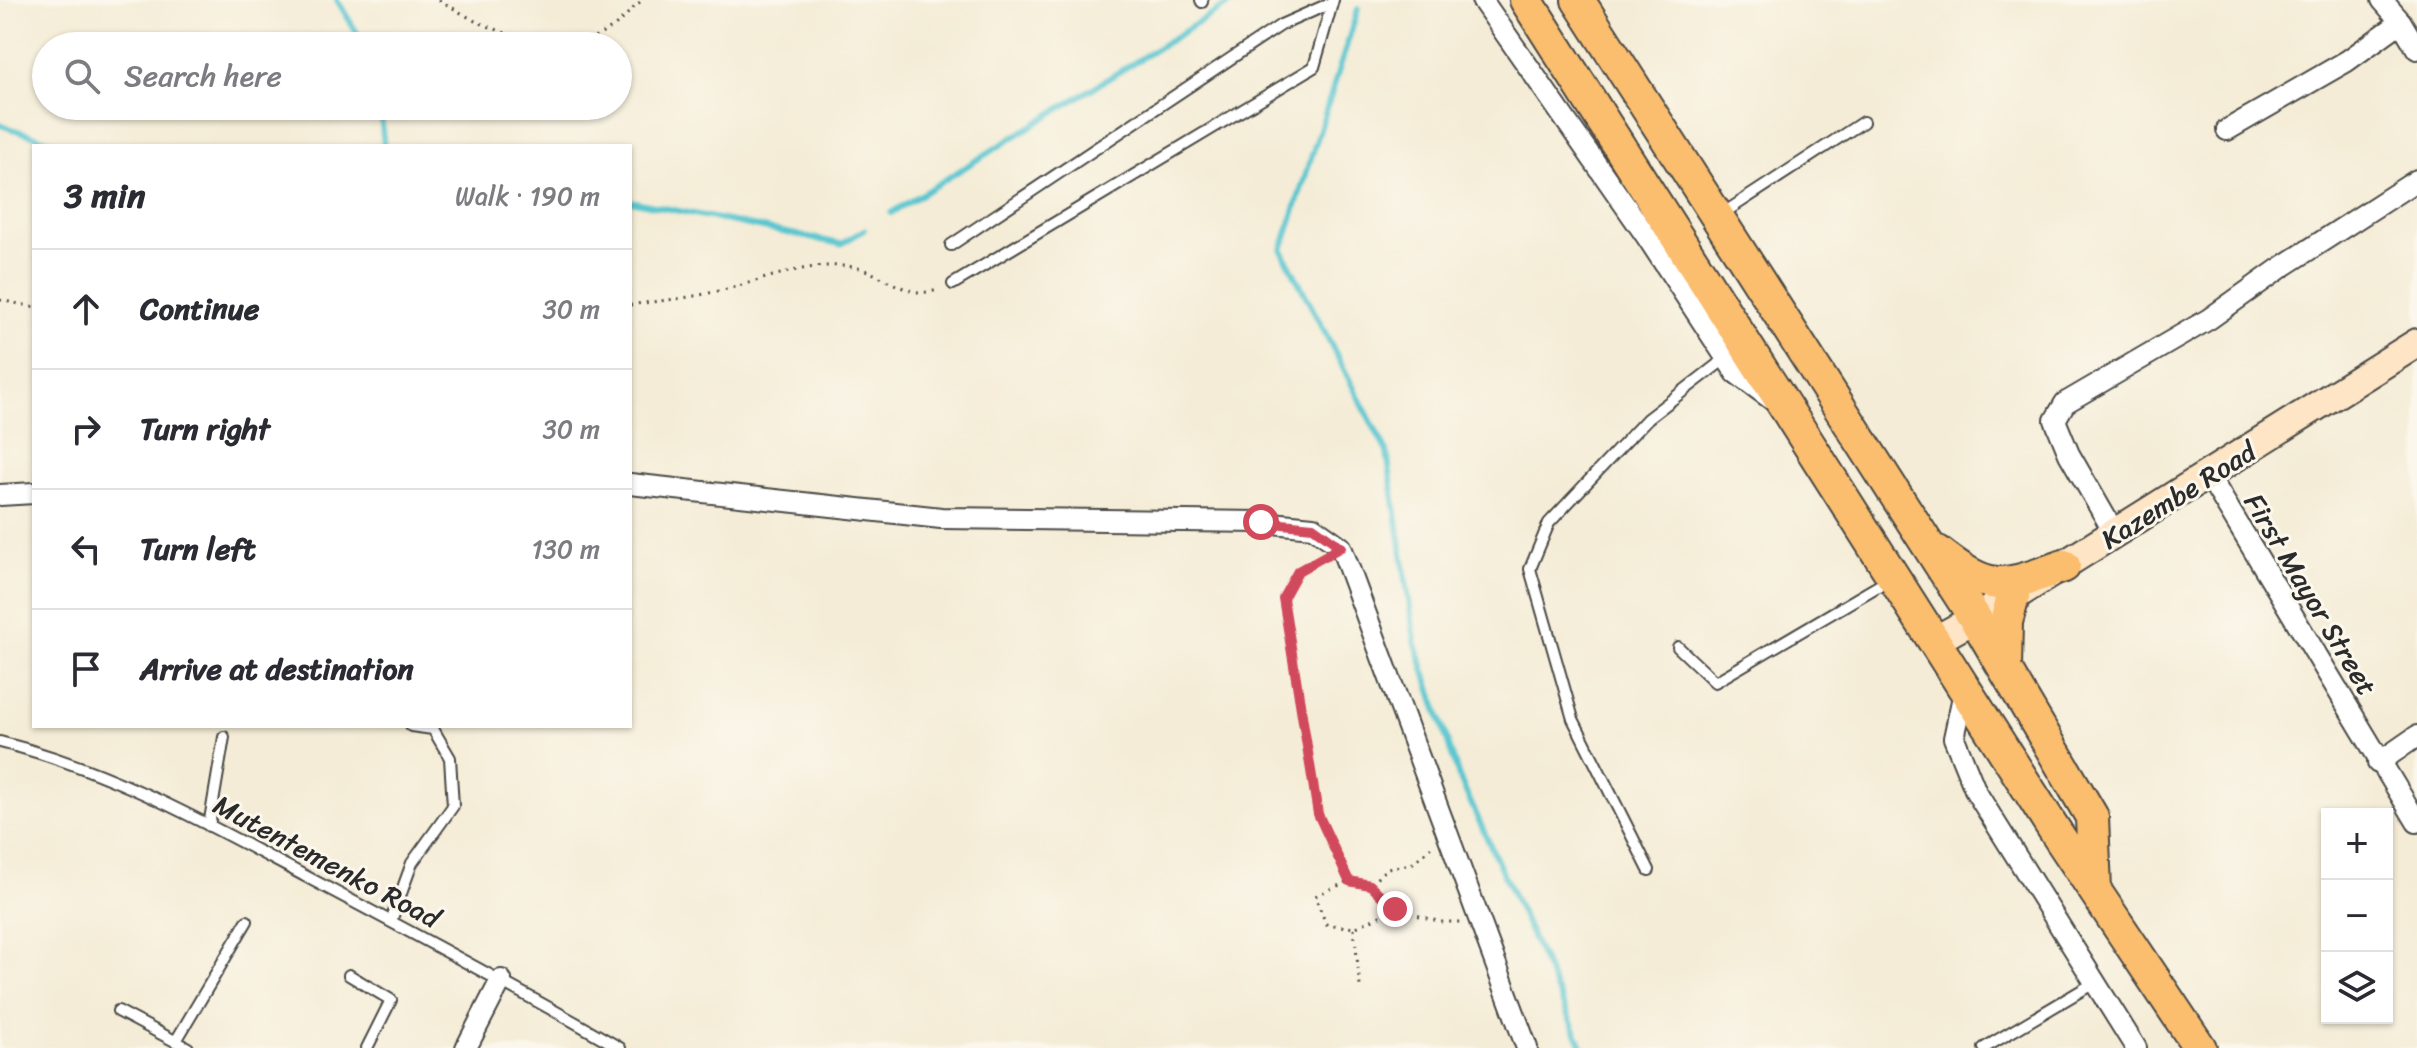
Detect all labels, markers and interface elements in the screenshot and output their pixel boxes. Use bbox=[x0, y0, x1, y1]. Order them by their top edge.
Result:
search box bbox=[32, 32, 632, 120]
text: Search here bbox=[124, 49, 282, 103]
icon: search bbox=[60, 54, 104, 98]
text: 3 min bbox=[64, 166, 145, 226]
text: Walk · 190 m bbox=[455, 173, 600, 219]
text: Continue bbox=[140, 282, 259, 336]
text: 30 m bbox=[543, 286, 600, 332]
icon: ahead bbox=[64, 287, 108, 331]
text: Turn right bbox=[140, 402, 270, 456]
text: 30 m bbox=[543, 406, 600, 452]
icon: right bbox=[64, 407, 108, 451]
street label: Kazembe Road bbox=[2091, 427, 2268, 563]
street label: First Mayor Street bbox=[2230, 483, 2391, 705]
route start bbox=[1243, 504, 1279, 540]
text: Turn left bbox=[140, 522, 256, 576]
text: 130 m bbox=[531, 526, 600, 572]
icon: left bbox=[64, 527, 108, 571]
text: Arrive at destination bbox=[140, 642, 414, 696]
icon: arrive bbox=[64, 647, 108, 691]
street label: Mutentemenko Road bbox=[204, 781, 451, 943]
map controls bbox=[2321, 808, 2393, 1024]
button: + bbox=[2321, 808, 2393, 880]
button: − bbox=[2321, 880, 2393, 952]
route end bbox=[1377, 891, 1413, 927]
button: layers bbox=[2321, 952, 2393, 1024]

